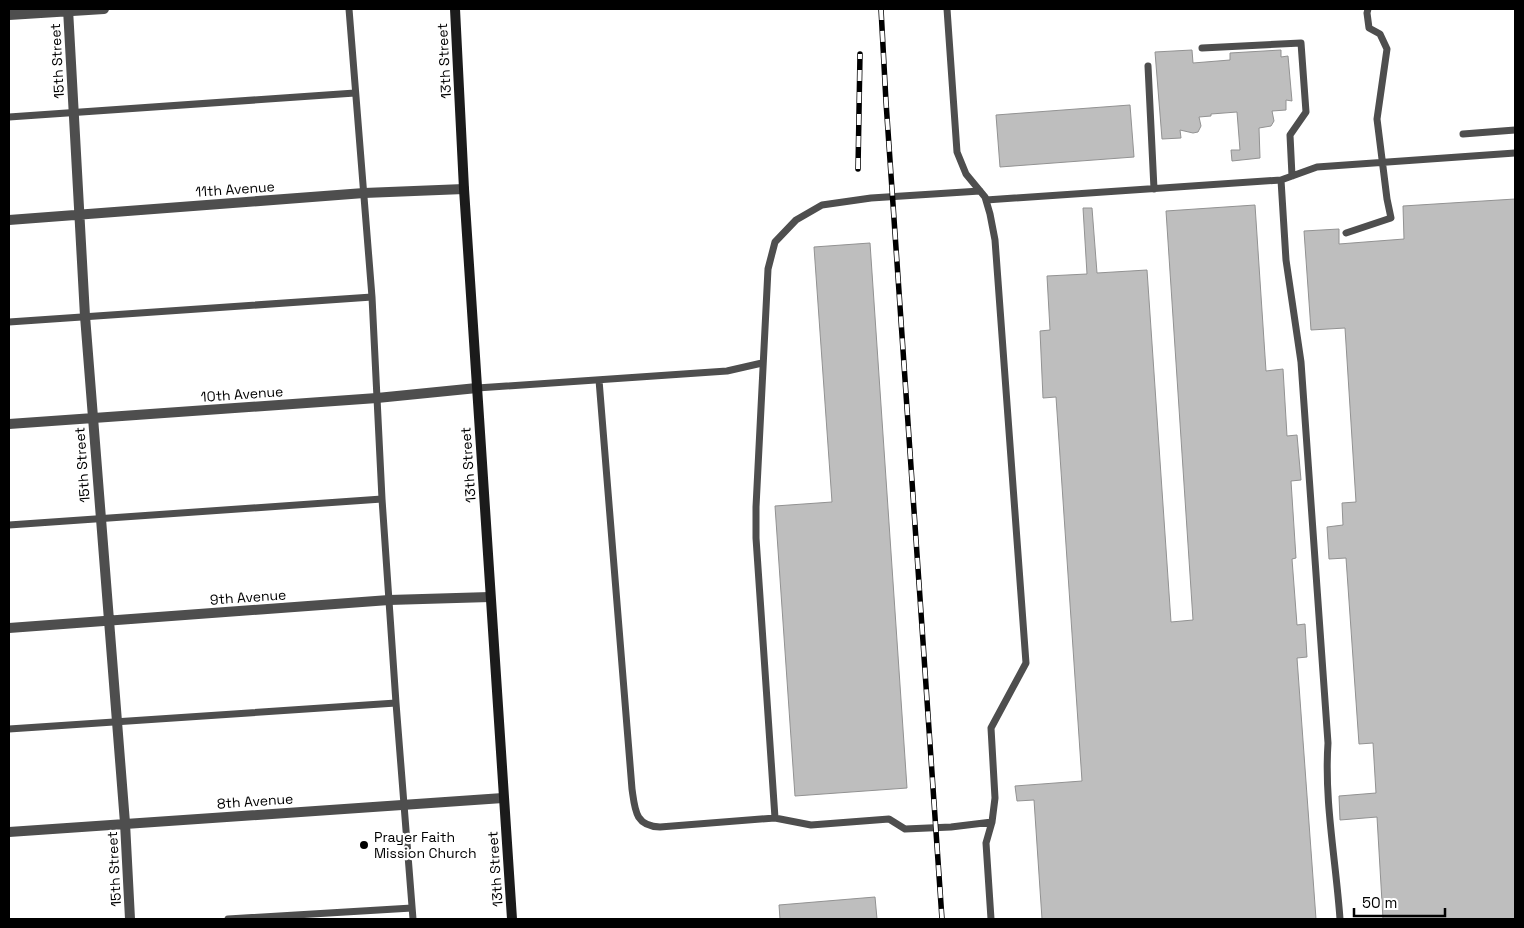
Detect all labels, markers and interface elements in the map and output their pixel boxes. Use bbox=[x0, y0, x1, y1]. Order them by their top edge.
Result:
street label: 15th Street bbox=[46, 23, 68, 99]
street label: 13th Street bbox=[433, 23, 455, 99]
street label: 11th Avenue bbox=[195, 177, 275, 201]
street label: 10th Avenue bbox=[200, 382, 284, 406]
street label: 15th Street bbox=[70, 427, 94, 503]
street label: 13th Street bbox=[456, 427, 480, 503]
street label: 9th Avenue bbox=[209, 585, 287, 609]
street label: 8th Avenue bbox=[216, 789, 294, 813]
place label: Prayer Faith Mission Church bbox=[374, 828, 477, 862]
street label: 15th Street bbox=[103, 831, 125, 907]
street label: 13th Street bbox=[483, 831, 507, 907]
marker: Prayer Faith Mission Church bbox=[358, 839, 370, 851]
scale bar bbox=[1354, 886, 1445, 918]
text: 50 m bbox=[1362, 893, 1397, 912]

